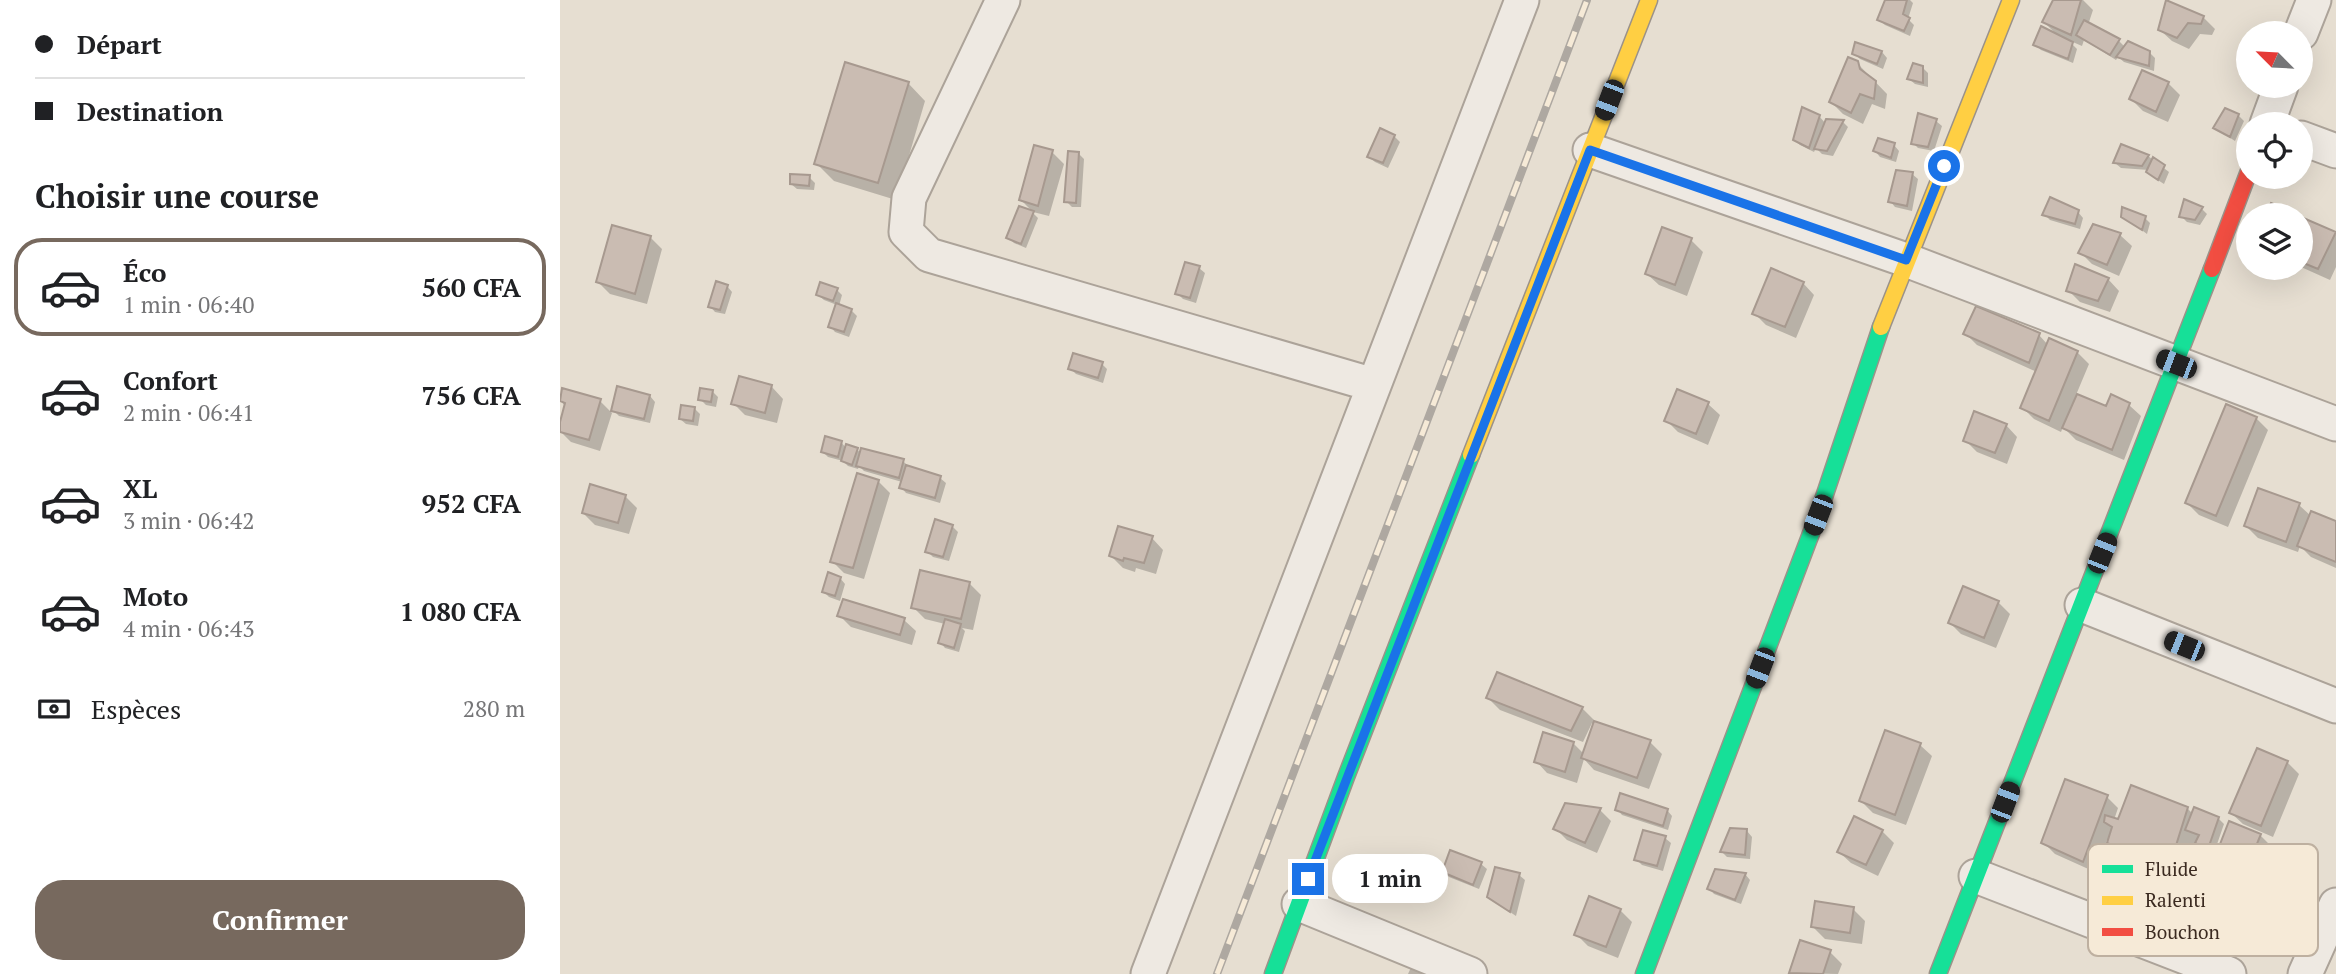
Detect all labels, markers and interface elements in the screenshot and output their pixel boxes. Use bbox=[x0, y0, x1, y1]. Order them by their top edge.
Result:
north arrow bbox=[2236, 21, 2314, 98]
map controls bbox=[2236, 21, 2313, 280]
text: Départ bbox=[77, 27, 162, 61]
car bbox=[1592, 77, 1627, 123]
text: Destination bbox=[77, 94, 223, 128]
button: locate bbox=[2236, 112, 2313, 189]
route start bbox=[1928, 150, 1960, 182]
text: Choisir une course bbox=[35, 175, 319, 217]
button: layers bbox=[2236, 203, 2313, 280]
text: Éco bbox=[123, 255, 166, 289]
icon: car bbox=[39, 256, 102, 319]
text: 560 CFA bbox=[422, 270, 521, 304]
text: 1 min · 06:40 bbox=[123, 289, 255, 320]
car bbox=[2153, 347, 2200, 381]
text: Confort bbox=[123, 363, 218, 397]
icon: car bbox=[39, 364, 102, 427]
text: 756 CFA bbox=[422, 378, 521, 412]
text: 2 min · 06:41 bbox=[123, 397, 255, 428]
text: XL bbox=[123, 471, 157, 505]
icon: car bbox=[39, 472, 102, 535]
text: 952 CFA bbox=[422, 486, 521, 520]
car bbox=[1801, 492, 1836, 538]
text: 3 min · 06:42 bbox=[123, 505, 255, 536]
car bbox=[2085, 530, 2120, 576]
text: Moto bbox=[123, 579, 188, 613]
icon: car bbox=[39, 580, 102, 643]
text: 1 080 CFA bbox=[400, 594, 521, 628]
text: 4 min · 06:43 bbox=[123, 613, 255, 644]
car bbox=[2161, 628, 2208, 664]
car bbox=[1743, 645, 1778, 691]
icon: cash bbox=[35, 690, 73, 728]
text: Espèces bbox=[91, 692, 181, 726]
text: 280 m bbox=[463, 693, 525, 724]
car bbox=[1988, 779, 2023, 825]
legend bbox=[2088, 844, 2318, 956]
callout: 1 min bbox=[1332, 854, 1448, 903]
text: Fluide bbox=[2145, 856, 2198, 881]
route end bbox=[1292, 863, 1324, 895]
text: 1 min bbox=[1359, 863, 1421, 894]
button: Confirmer bbox=[35, 880, 525, 960]
text: Ralenti bbox=[2145, 887, 2206, 912]
text: Bouchon bbox=[2145, 919, 2220, 944]

